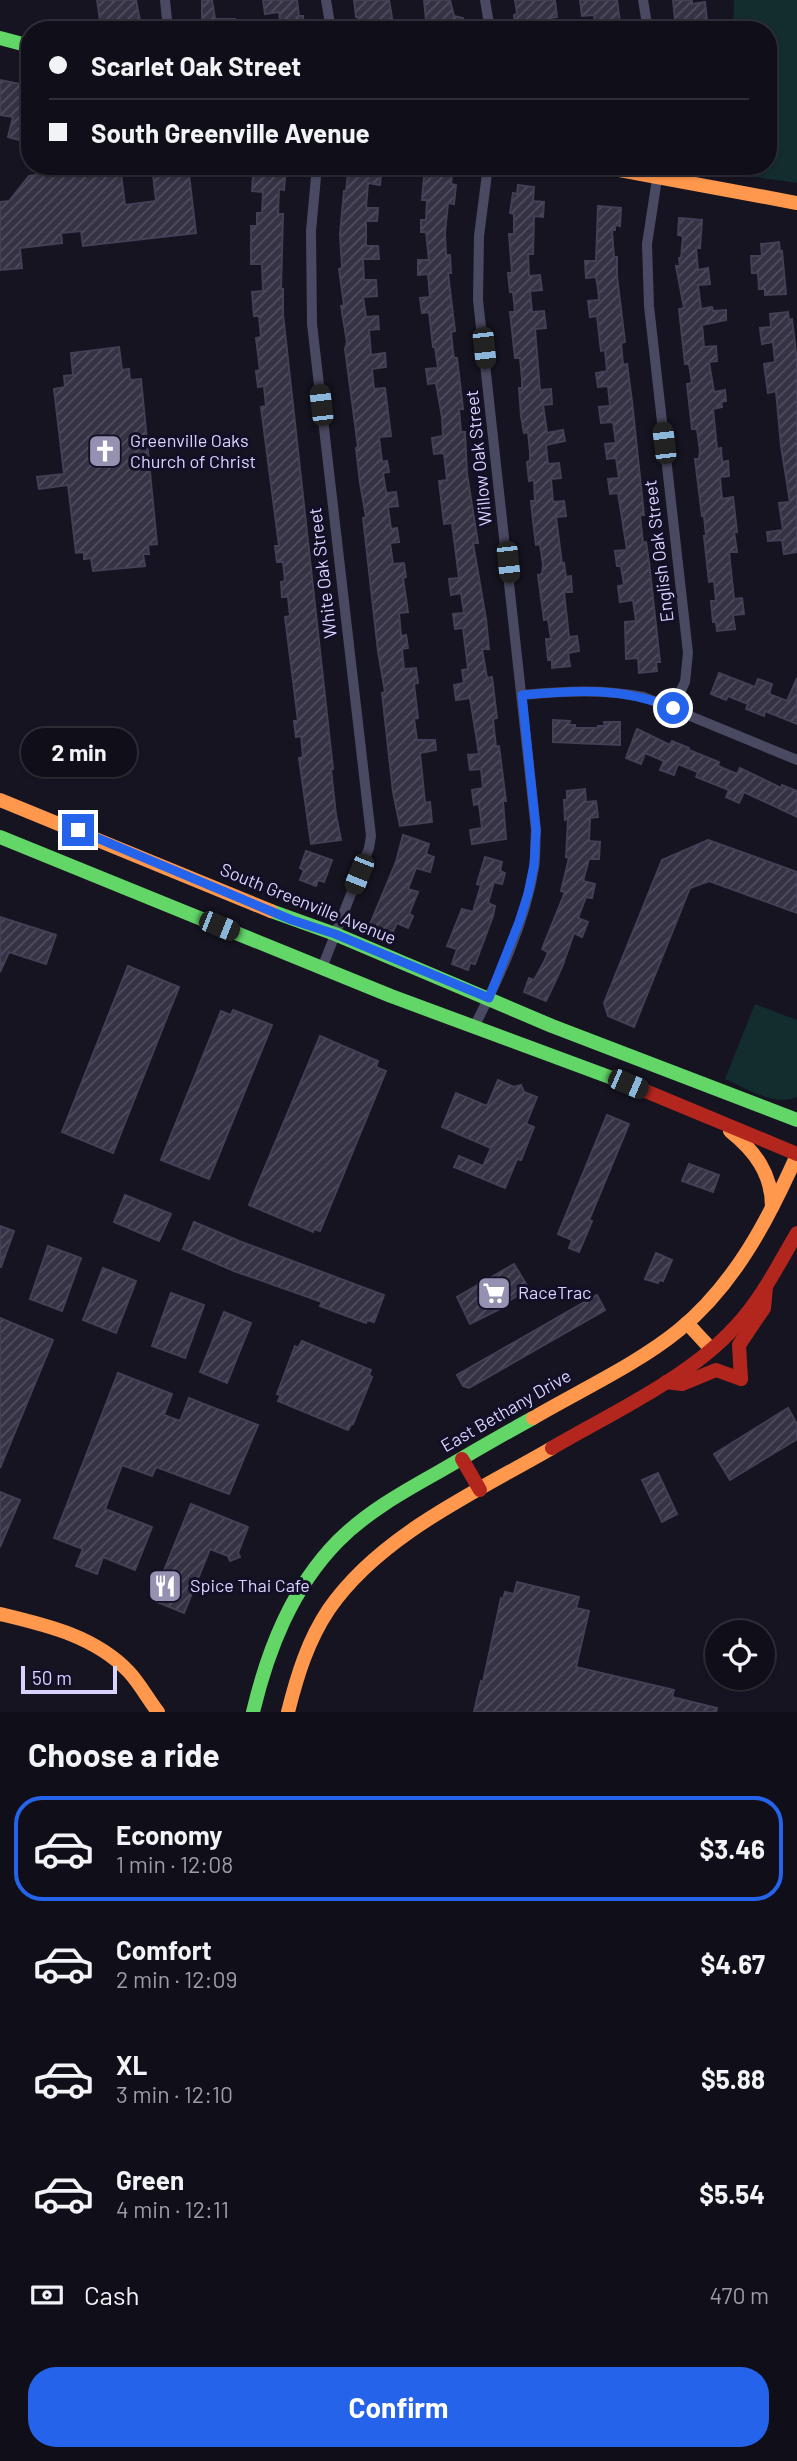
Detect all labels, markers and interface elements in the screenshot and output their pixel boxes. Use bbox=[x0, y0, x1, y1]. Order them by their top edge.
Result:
text: Scarlet Oak Street bbox=[91, 50, 301, 81]
text: South Greenville Avenue bbox=[91, 117, 370, 148]
car bbox=[472, 326, 497, 370]
car bbox=[309, 383, 334, 427]
street label: Willow Oak Street bbox=[460, 389, 496, 527]
car bbox=[652, 421, 677, 465]
place label: Greenville Oaks Church of Christ bbox=[130, 429, 256, 472]
church icon: Greenville Oaks Church of Christ bbox=[86, 432, 124, 470]
street label: English Oak Street bbox=[638, 479, 678, 623]
street label: White Oak Street bbox=[303, 506, 341, 640]
car bbox=[496, 540, 521, 584]
route start bbox=[657, 692, 689, 724]
callout: 2 min bbox=[20, 728, 136, 778]
text: 2 min bbox=[51, 738, 107, 766]
route end bbox=[62, 814, 94, 846]
car bbox=[342, 851, 377, 897]
street label: South Greenville Avenue bbox=[217, 858, 400, 948]
car bbox=[196, 908, 243, 944]
car bbox=[605, 1066, 652, 1102]
supermarket icon: RaceTrac bbox=[475, 1274, 513, 1312]
place label: RaceTrac bbox=[518, 1281, 591, 1303]
street label: East Bethany Drive bbox=[437, 1364, 574, 1456]
restaurant icon: Spice Thai Cafe bbox=[146, 1567, 184, 1605]
place label: Spice Thai Cafe bbox=[190, 1574, 310, 1596]
map controls bbox=[705, 1620, 775, 1690]
button: locate bbox=[705, 1620, 775, 1690]
scale bar bbox=[21, 1663, 117, 1695]
text: 50 m bbox=[32, 1666, 72, 1689]
text: Choose a ride bbox=[28, 1735, 220, 1773]
icon: car bbox=[32, 1817, 95, 1880]
text: Economy bbox=[116, 1819, 222, 1850]
text: $3.46 bbox=[699, 1833, 765, 1864]
text: 1 min · 12:08 bbox=[116, 1850, 233, 1878]
icon: car bbox=[32, 1932, 95, 1995]
text: Comfort bbox=[116, 1934, 212, 1965]
text: $4.67 bbox=[701, 1948, 765, 1979]
text: 2 min · 12:09 bbox=[116, 1965, 237, 1993]
icon: car bbox=[32, 2047, 95, 2110]
text: XL bbox=[116, 2049, 147, 2080]
text: $5.88 bbox=[701, 2063, 765, 2094]
text: 3 min · 12:10 bbox=[116, 2080, 233, 2108]
icon: car bbox=[32, 2162, 95, 2225]
text: Green bbox=[116, 2164, 184, 2195]
text: $5.54 bbox=[699, 2178, 765, 2209]
text: 4 min · 12:11 bbox=[116, 2195, 229, 2223]
icon: cash bbox=[28, 2276, 66, 2314]
text: Cash bbox=[84, 2279, 139, 2310]
text: 470 m bbox=[710, 2281, 769, 2309]
button: Confirm bbox=[28, 2367, 769, 2447]

